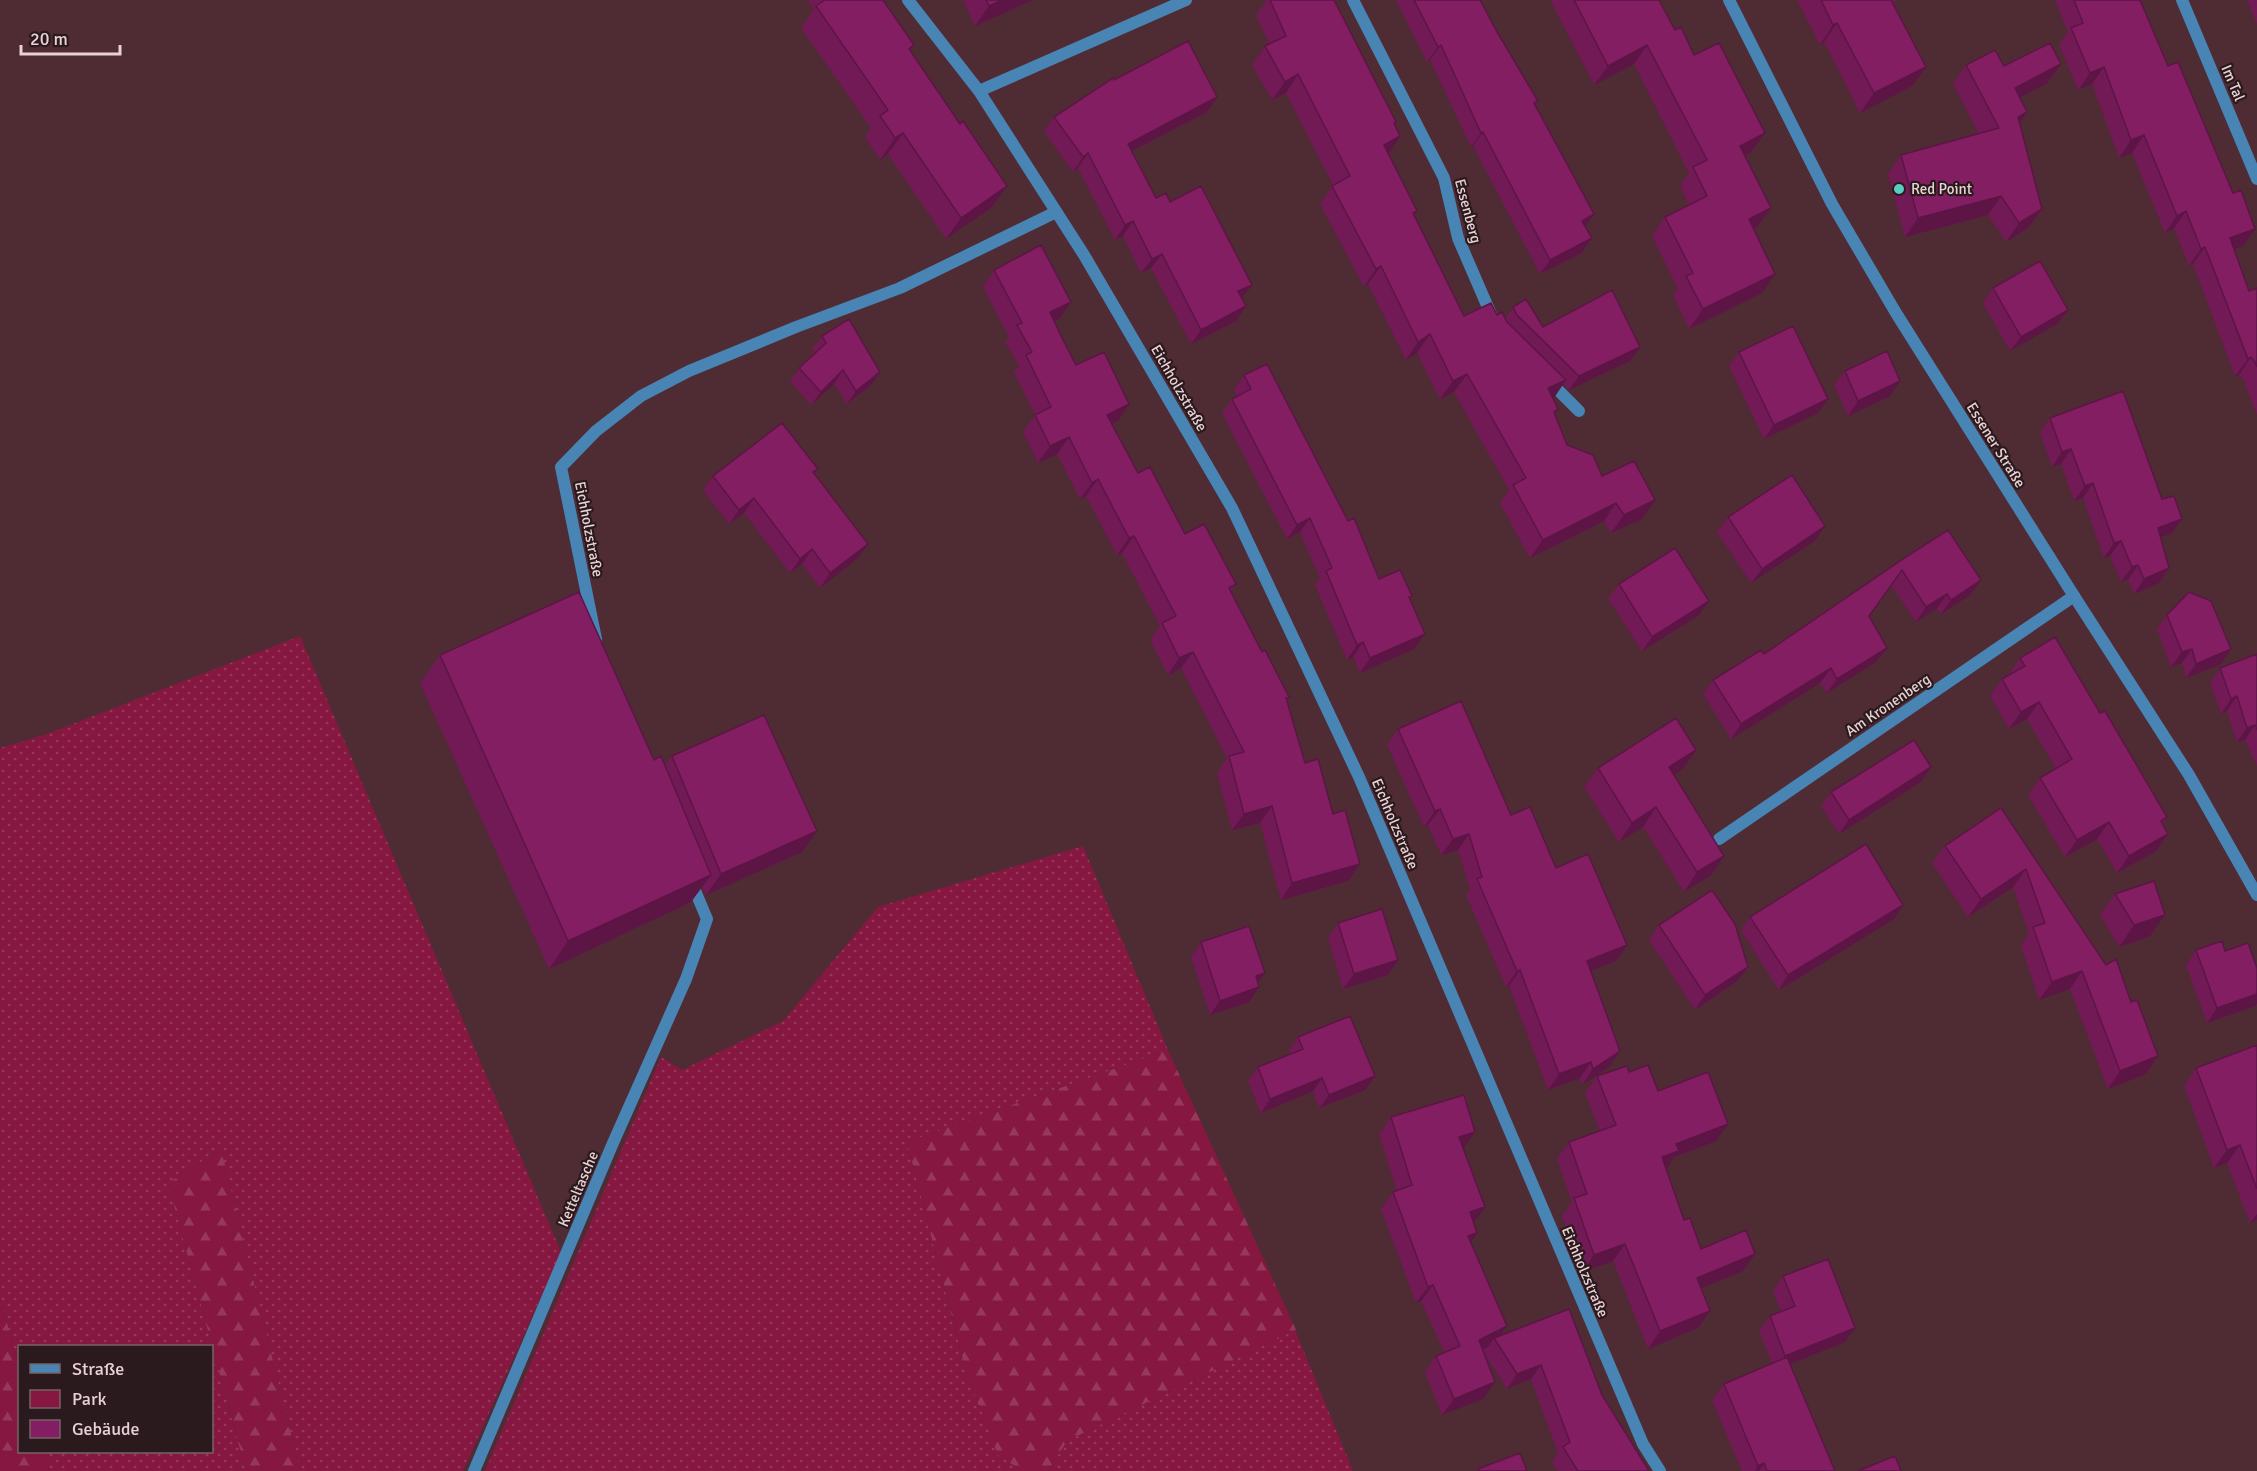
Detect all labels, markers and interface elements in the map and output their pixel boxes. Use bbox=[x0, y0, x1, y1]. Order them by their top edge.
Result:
scale bar bbox=[21, 18, 120, 56]
text: 20 m bbox=[30, 28, 68, 50]
street label: Im Tal bbox=[2217, 62, 2249, 104]
street label: Essenberg bbox=[1451, 177, 1485, 245]
place label: Red Point bbox=[1911, 180, 1972, 198]
marker: Red Point bbox=[1892, 182, 1906, 196]
street label: Eichholzstraße bbox=[1147, 342, 1211, 434]
street label: Essener Straße bbox=[1963, 399, 2029, 491]
street label: Eichholzstraße bbox=[571, 480, 607, 578]
street label: Am Kronenberg bbox=[1842, 670, 1934, 740]
street label: Eichholzstraße bbox=[1368, 776, 1422, 872]
street label: Ketteltasche bbox=[554, 1148, 602, 1230]
street label: Eichholzstraße bbox=[1558, 1224, 1612, 1320]
legend bbox=[18, 1345, 213, 1453]
text: Straße bbox=[72, 1358, 124, 1380]
text: Park bbox=[72, 1388, 107, 1410]
text: Gebäude bbox=[72, 1418, 140, 1440]

